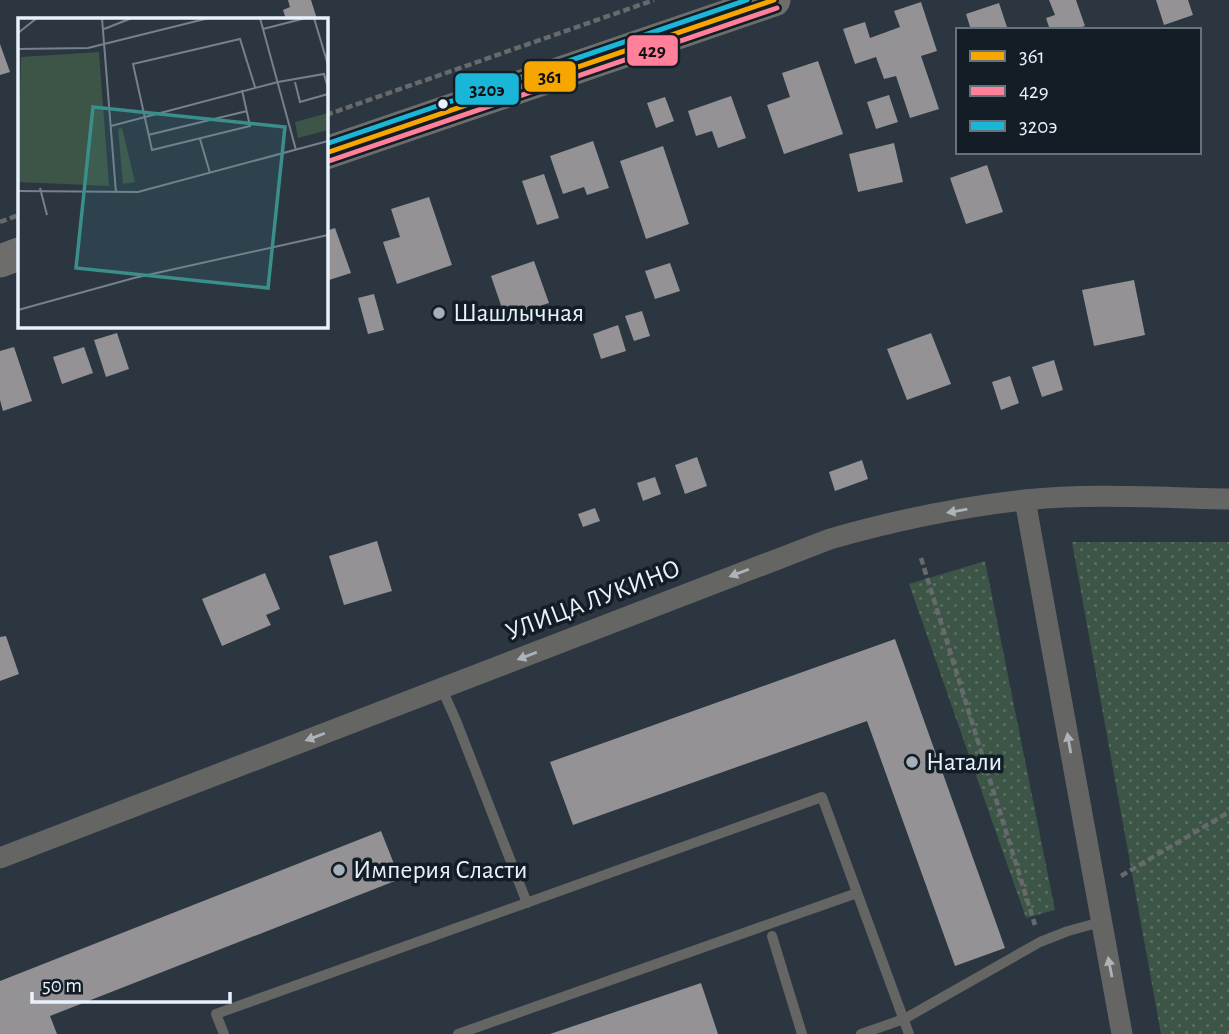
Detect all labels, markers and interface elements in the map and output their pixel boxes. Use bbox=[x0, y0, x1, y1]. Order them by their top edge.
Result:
inset map bbox=[18, 18, 327, 327]
legend bbox=[956, 28, 1201, 154]
line badge: 429 bbox=[626, 34, 679, 67]
text: 429 bbox=[638, 42, 666, 61]
text: 361 bbox=[1019, 46, 1045, 67]
line badge: 361 bbox=[523, 60, 577, 93]
text: 361 bbox=[538, 68, 562, 87]
line badge: 320э bbox=[454, 72, 520, 106]
text: 320э bbox=[469, 81, 505, 100]
text: 429 bbox=[1019, 81, 1049, 102]
unlabelled marker bbox=[436, 97, 450, 111]
text: 320э bbox=[1019, 116, 1057, 137]
place label: Шашлычная bbox=[453, 300, 584, 326]
marker: Шашлычная bbox=[431, 305, 447, 321]
one-way arrow bbox=[946, 505, 968, 516]
street label: УЛИЦА ЛУКИНО bbox=[502, 555, 684, 645]
one-way arrow bbox=[729, 568, 750, 579]
one-way arrow bbox=[517, 650, 538, 661]
one-way arrow bbox=[304, 732, 325, 743]
one-way arrow bbox=[1063, 732, 1074, 754]
place label: Натали bbox=[926, 749, 1002, 775]
marker: Натали bbox=[904, 754, 920, 770]
place label: Империя Сласти bbox=[353, 857, 528, 883]
marker: Империя Сласти bbox=[331, 862, 347, 878]
one-way arrow bbox=[1104, 956, 1115, 978]
scale bar bbox=[32, 960, 229, 1004]
text: 50 m bbox=[42, 975, 82, 996]

